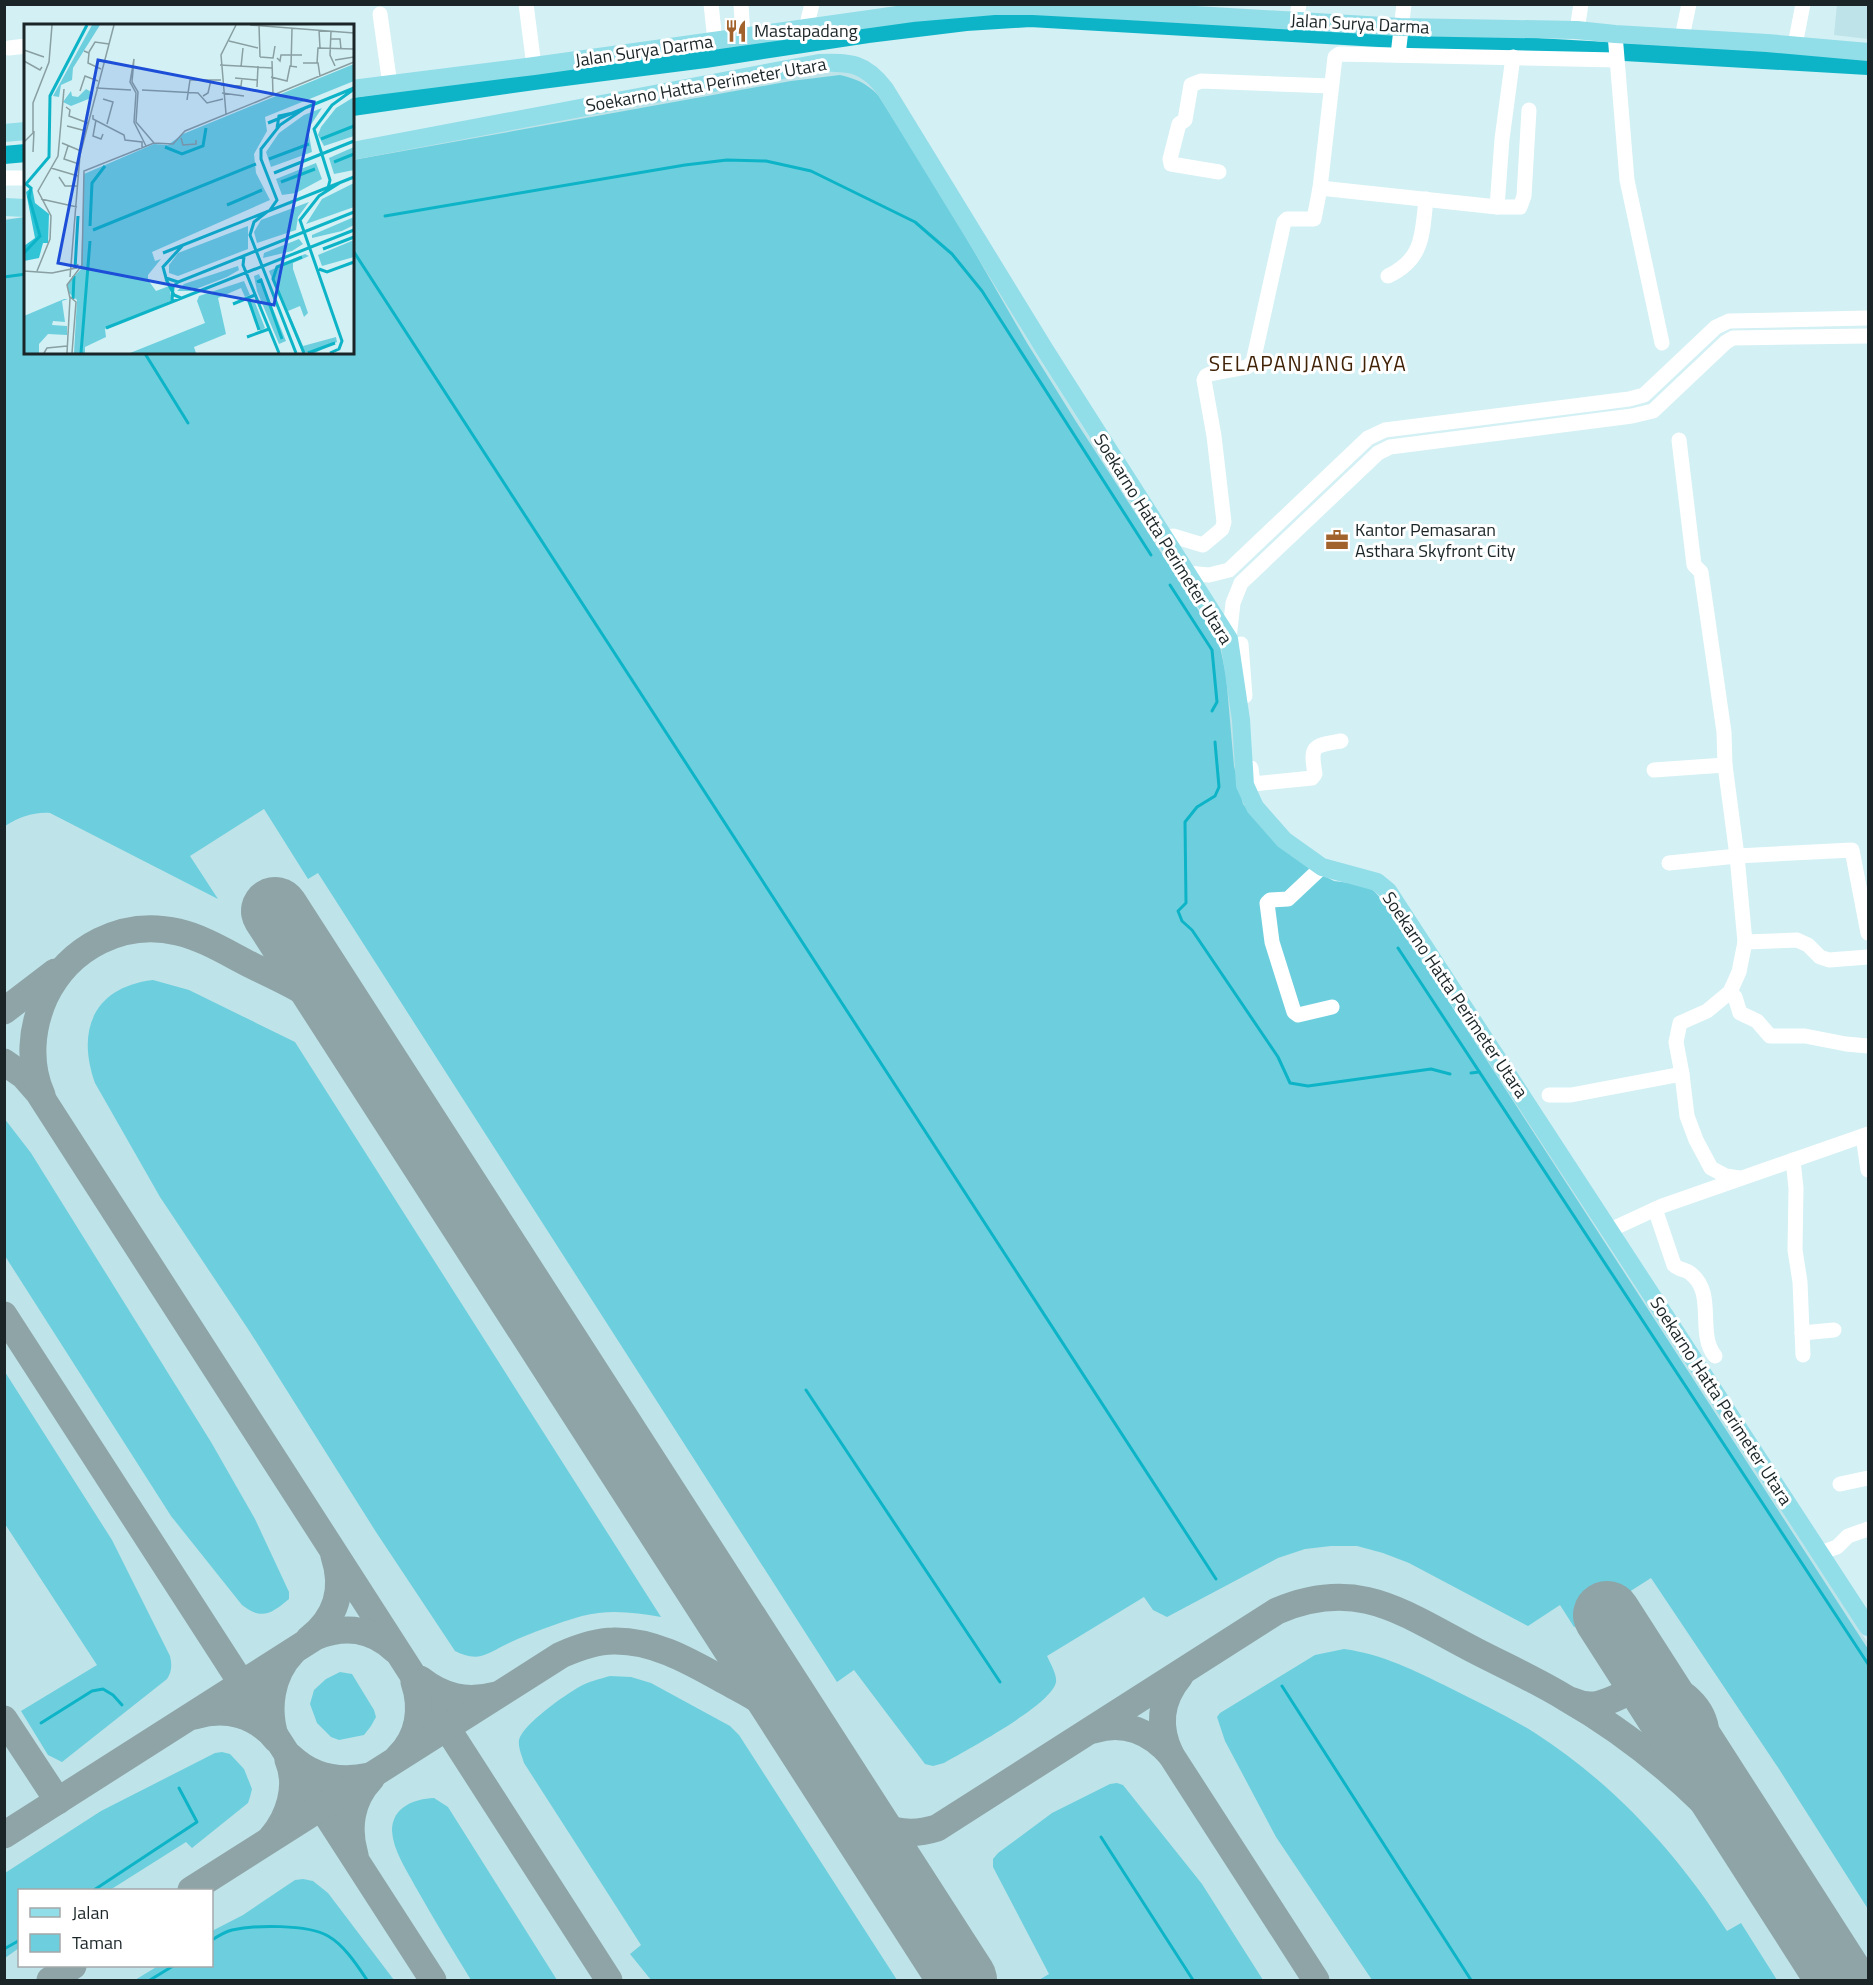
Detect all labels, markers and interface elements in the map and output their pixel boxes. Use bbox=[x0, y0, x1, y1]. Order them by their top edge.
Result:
street label: Jalan Surya Darma bbox=[1290, 6, 1430, 41]
place label: Mastapadang bbox=[754, 17, 858, 44]
restaurant icon: Mastapadang bbox=[723, 18, 749, 44]
inset map bbox=[24, 24, 354, 354]
street label: Jalan Surya Darma bbox=[573, 27, 715, 74]
street label: Soekarno Hatta Perimeter Utara bbox=[584, 50, 828, 119]
district label: SELAPANJANG JAYA bbox=[1209, 347, 1407, 379]
street label: Soekarno Hatta Perimeter Utara bbox=[1087, 428, 1239, 649]
place label: Kantor Pemasaran Asthara Skyfront City bbox=[1355, 516, 1516, 564]
office icon: Kantor Pemasaran Asthara Skyfront City bbox=[1324, 527, 1350, 553]
street label: Soekarno Hatta Perimeter Utara bbox=[1376, 886, 1535, 1103]
street label: Soekarno Hatta Perimeter Utara bbox=[1644, 1291, 1799, 1510]
legend bbox=[18, 1889, 213, 1967]
text: Jalan bbox=[72, 1899, 109, 1926]
text: Taman bbox=[72, 1929, 123, 1956]

